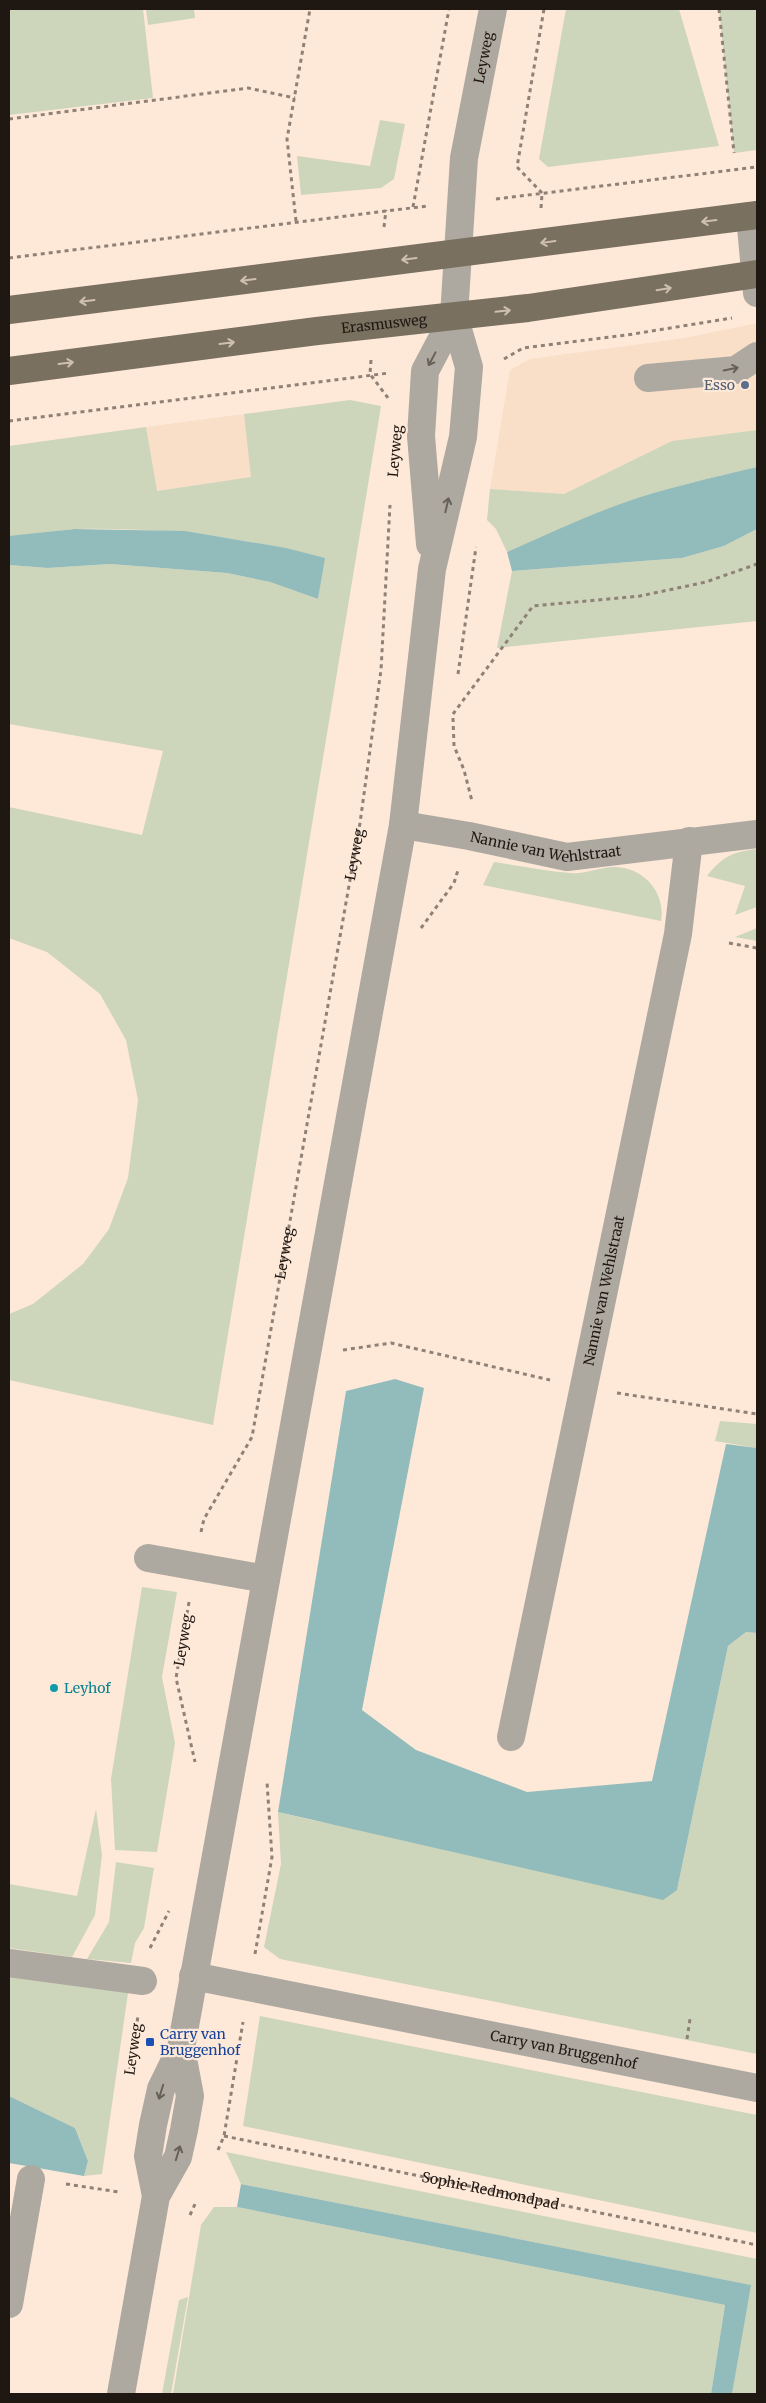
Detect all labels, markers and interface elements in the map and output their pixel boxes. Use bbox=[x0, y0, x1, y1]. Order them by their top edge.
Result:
street label: Leyweg bbox=[470, 30, 498, 85]
one-way arrow bbox=[701, 217, 717, 227]
one-way arrow bbox=[540, 237, 556, 247]
one-way arrow bbox=[401, 255, 417, 265]
one-way arrow bbox=[240, 275, 256, 285]
one-way arrow bbox=[655, 283, 671, 293]
one-way arrow bbox=[79, 296, 95, 306]
one-way arrow bbox=[494, 306, 510, 315]
street label: Erasmusweg bbox=[340, 310, 428, 337]
one-way arrow bbox=[219, 338, 235, 348]
one-way arrow bbox=[426, 351, 436, 366]
one-way arrow bbox=[57, 358, 73, 368]
one-way arrow bbox=[723, 364, 739, 374]
place label: Esso bbox=[704, 376, 735, 394]
marker: Esso bbox=[739, 379, 751, 391]
street label: Leyweg bbox=[384, 424, 406, 478]
one-way arrow bbox=[443, 497, 452, 513]
street label: Leyweg bbox=[341, 826, 368, 882]
street label: Nannie van Wehlstraat bbox=[469, 828, 623, 866]
street label: Nannie van Wehlstraat bbox=[579, 1213, 628, 1367]
street label: Leyweg bbox=[271, 1225, 298, 1281]
street label: Leyweg bbox=[170, 1612, 196, 1667]
place label: Leyhof bbox=[64, 1679, 111, 1697]
marker: Leyhof bbox=[48, 1682, 60, 1694]
street label: Leyweg bbox=[120, 2021, 146, 2076]
place label: Carry van Bruggenhof bbox=[160, 2025, 241, 2059]
street label: Carry van Bruggenhof bbox=[489, 2026, 639, 2073]
marker: Carry van Bruggenhof bbox=[144, 2036, 156, 2048]
one-way arrow bbox=[155, 2084, 165, 2100]
one-way arrow bbox=[174, 2145, 184, 2161]
street label: Sophie Redmondpad bbox=[420, 2168, 561, 2213]

